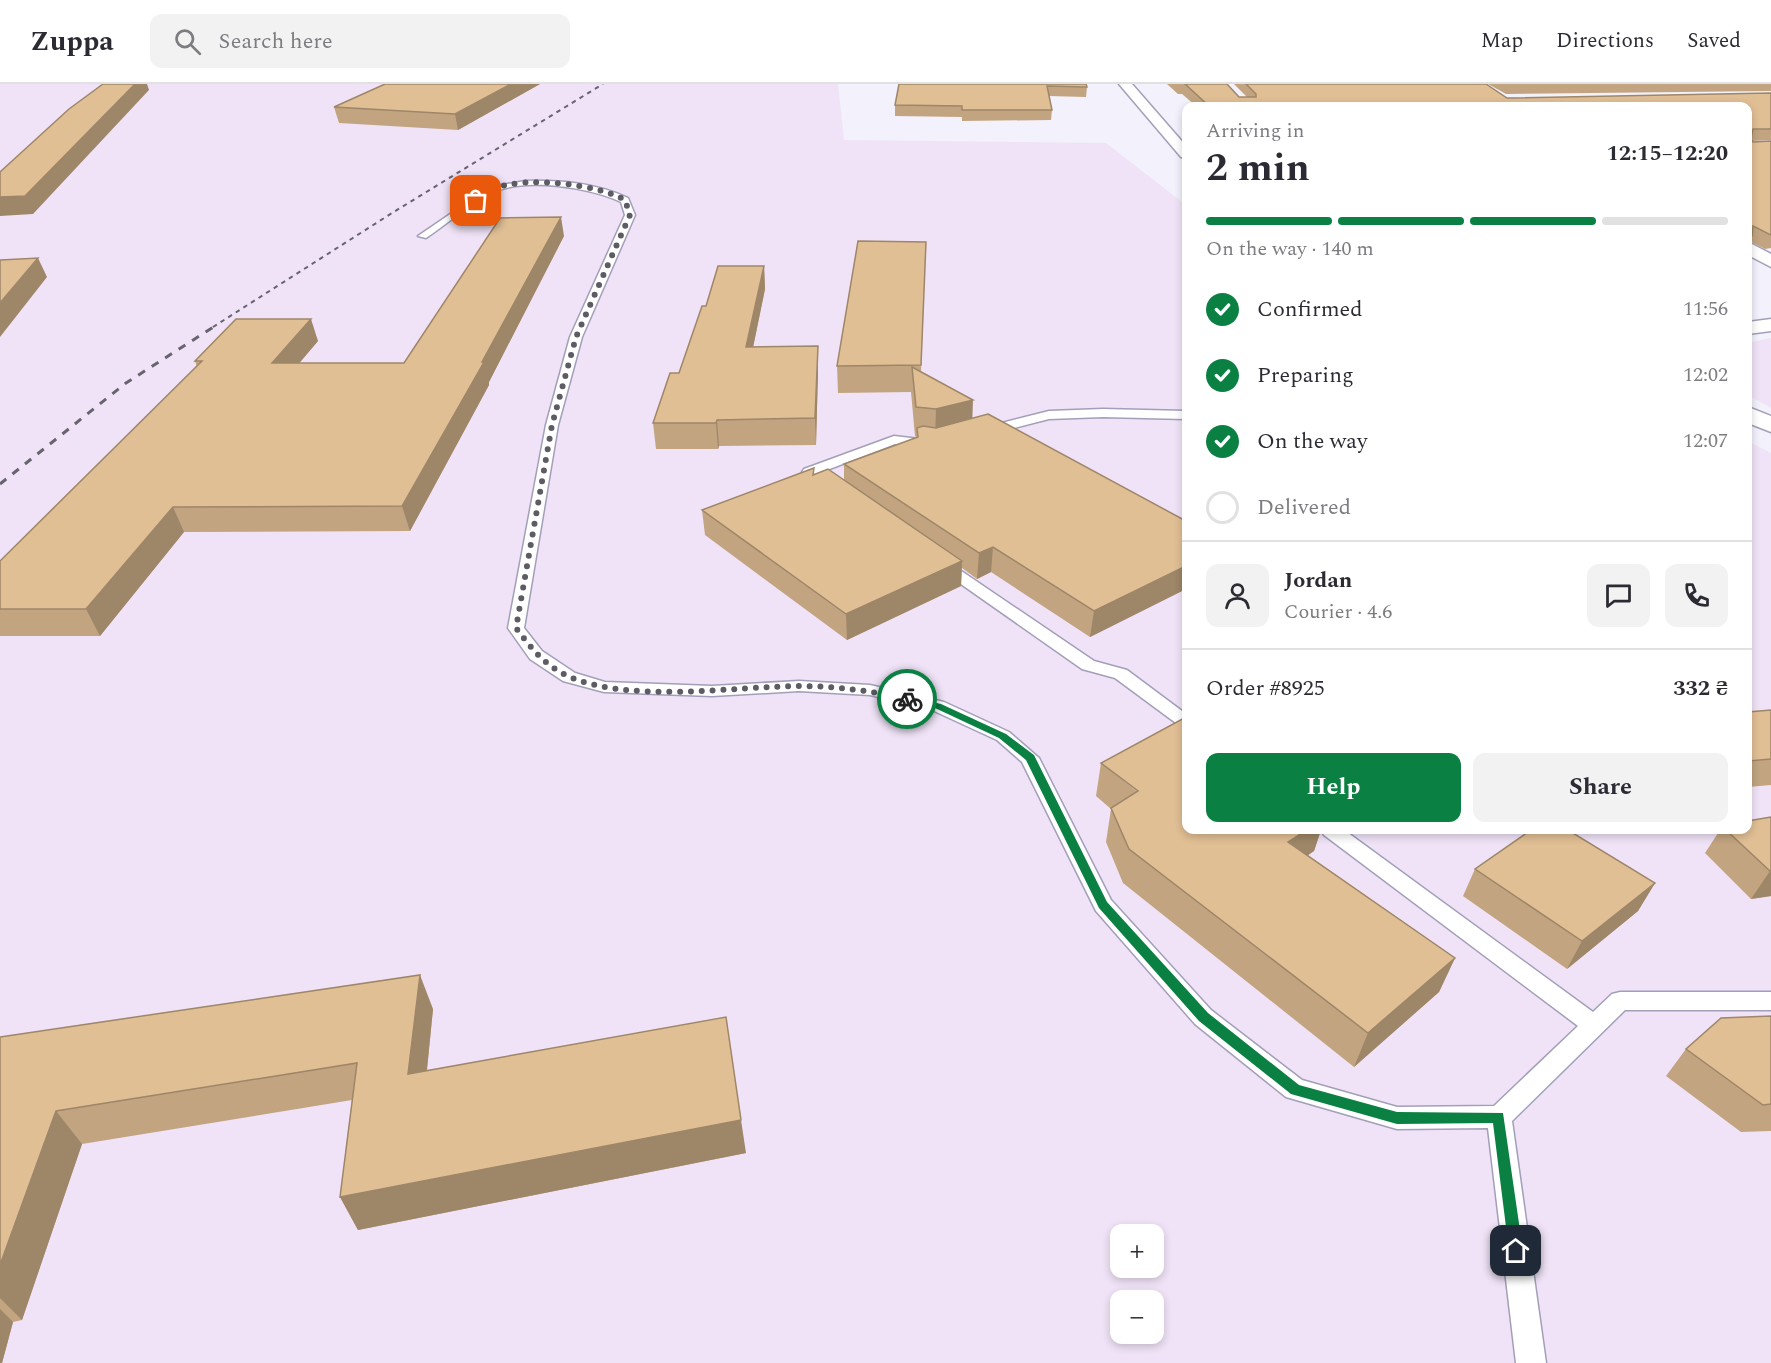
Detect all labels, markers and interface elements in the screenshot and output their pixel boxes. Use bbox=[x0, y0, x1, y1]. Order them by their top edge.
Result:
search box bbox=[150, 14, 570, 68]
text: Zuppa bbox=[30, 20, 114, 63]
icon: search bbox=[171, 25, 204, 58]
text: Search here bbox=[219, 25, 333, 58]
text: Map bbox=[1481, 25, 1523, 57]
text: Directions bbox=[1556, 25, 1654, 57]
text: Saved bbox=[1687, 25, 1741, 57]
text: Arriving in bbox=[1206, 116, 1304, 146]
text: 12:15–12:20 bbox=[1606, 137, 1728, 170]
text: 2 min bbox=[1206, 139, 1310, 198]
pin bbox=[450, 175, 501, 226]
icon: bag bbox=[459, 184, 492, 217]
text: On the way · 140 m bbox=[1206, 234, 1374, 264]
icon: check bbox=[1206, 293, 1239, 326]
text: Confirmed bbox=[1257, 293, 1363, 326]
text: 11:56 bbox=[1683, 294, 1728, 324]
icon: check bbox=[1206, 359, 1239, 392]
text: Preparing bbox=[1257, 359, 1354, 392]
text: 12:02 bbox=[1683, 360, 1728, 390]
icon: check bbox=[1206, 425, 1239, 458]
text: On the way bbox=[1257, 425, 1368, 458]
text: 12:07 bbox=[1683, 426, 1728, 456]
text: Delivered bbox=[1257, 491, 1351, 524]
button: person bbox=[1206, 564, 1269, 627]
text: Jordan bbox=[1284, 564, 1352, 597]
button: chat bbox=[1587, 564, 1650, 627]
button: phone bbox=[1665, 564, 1728, 627]
text: Courier · 4.6 bbox=[1284, 597, 1392, 627]
courier bbox=[877, 669, 937, 729]
text: Order #8925 bbox=[1206, 672, 1325, 705]
text: 332 ₴ bbox=[1673, 672, 1728, 705]
icon: bike bbox=[891, 683, 924, 716]
button: Help bbox=[1206, 753, 1461, 822]
button: Share bbox=[1473, 753, 1728, 822]
map controls bbox=[1110, 1224, 1164, 1344]
button: + bbox=[1110, 1224, 1164, 1278]
pin bbox=[1490, 1225, 1541, 1276]
icon: home bbox=[1499, 1234, 1532, 1267]
button: − bbox=[1110, 1290, 1164, 1344]

